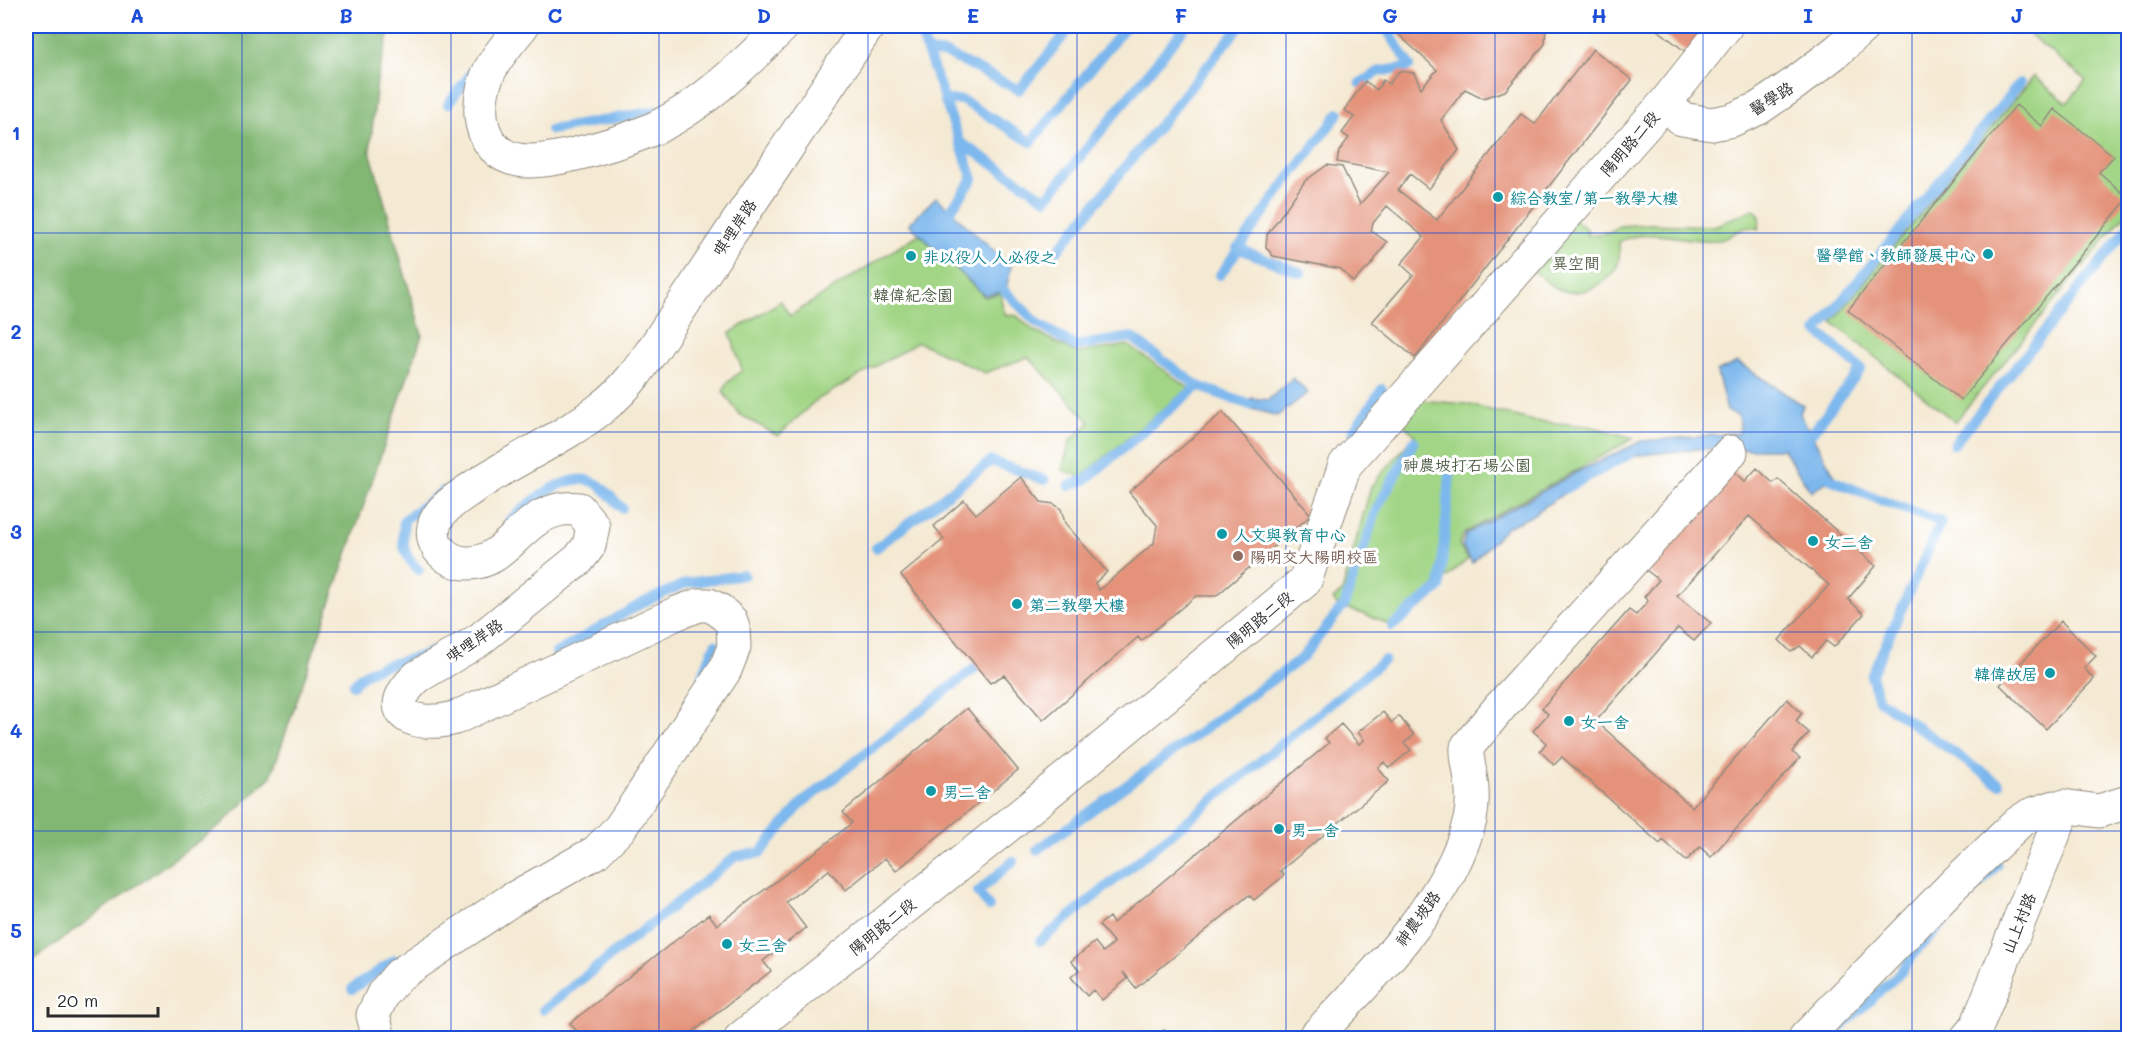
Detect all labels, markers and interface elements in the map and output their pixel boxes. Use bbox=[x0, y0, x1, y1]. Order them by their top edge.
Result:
text: A bbox=[130, 2, 144, 28]
text: B bbox=[339, 2, 353, 28]
text: C bbox=[548, 2, 563, 28]
text: D bbox=[757, 2, 771, 28]
text: E bbox=[967, 2, 979, 28]
text: F bbox=[1175, 2, 1188, 28]
text: G bbox=[1382, 2, 1398, 28]
text: H bbox=[1591, 2, 1607, 28]
text: I bbox=[1803, 2, 1813, 28]
text: J bbox=[2010, 2, 2024, 28]
street label: 醫學路 bbox=[1745, 76, 1797, 120]
street label: 陽明路二段 bbox=[1595, 106, 1663, 180]
text: 1 bbox=[12, 119, 20, 145]
place label: 綜合教室/第一教學大樓 bbox=[1510, 187, 1678, 208]
marker: 綜合教室/第一教學大樓 bbox=[1491, 190, 1505, 204]
street label: 唭哩岸路 bbox=[707, 195, 761, 259]
place label: 醫學館、教師發展中心 bbox=[1816, 244, 1976, 265]
place label: 非以役人 人必役之 bbox=[923, 246, 1056, 267]
marker: 醫學館、教師發展中心 bbox=[1981, 247, 1995, 261]
marker: 非以役人 人必役之 bbox=[904, 249, 918, 263]
park label: 異空間 bbox=[1552, 252, 1600, 273]
park label: 韓偉紀念園 bbox=[873, 284, 953, 305]
text: 2 bbox=[10, 318, 22, 344]
park label: 神農坡打石場公園 bbox=[1403, 454, 1531, 475]
text: 3 bbox=[10, 518, 22, 544]
place label: 人文與教育中心 bbox=[1234, 524, 1346, 545]
marker: 人文與教育中心 bbox=[1215, 527, 1229, 541]
place label: 女二舍 bbox=[1825, 531, 1873, 552]
marker: 女二舍 bbox=[1806, 534, 1820, 548]
place label: 陽明交大陽明校區 bbox=[1250, 546, 1378, 567]
marker: 陽明交大陽明校區 bbox=[1231, 549, 1245, 563]
street label: 陽明路二段 bbox=[1221, 586, 1297, 652]
place label: 第二教學大樓 bbox=[1029, 594, 1125, 615]
marker: 第二教學大樓 bbox=[1010, 597, 1024, 611]
street label: 唭哩岸路 bbox=[442, 613, 506, 667]
place label: 韓偉故居 bbox=[1974, 663, 2038, 684]
marker: 韓偉故居 bbox=[2043, 666, 2057, 680]
place label: 女一舍 bbox=[1581, 711, 1629, 732]
marker: 女一舍 bbox=[1562, 714, 1576, 728]
text: 4 bbox=[10, 717, 23, 743]
place label: 男二舍 bbox=[943, 781, 991, 802]
marker: 男二舍 bbox=[924, 784, 938, 798]
place label: 男一舍 bbox=[1291, 819, 1339, 840]
marker: 男一舍 bbox=[1272, 822, 1286, 836]
street label: 神農坡路 bbox=[1390, 886, 1444, 950]
street label: 山上村路 bbox=[1996, 889, 2040, 957]
street label: 陽明路二段 bbox=[844, 893, 920, 959]
text: 5 bbox=[10, 917, 22, 943]
place label: 女三舍 bbox=[739, 934, 787, 955]
marker: 女三舍 bbox=[720, 937, 734, 951]
scale bar bbox=[48, 980, 158, 1018]
text: 20 m bbox=[57, 988, 98, 1012]

